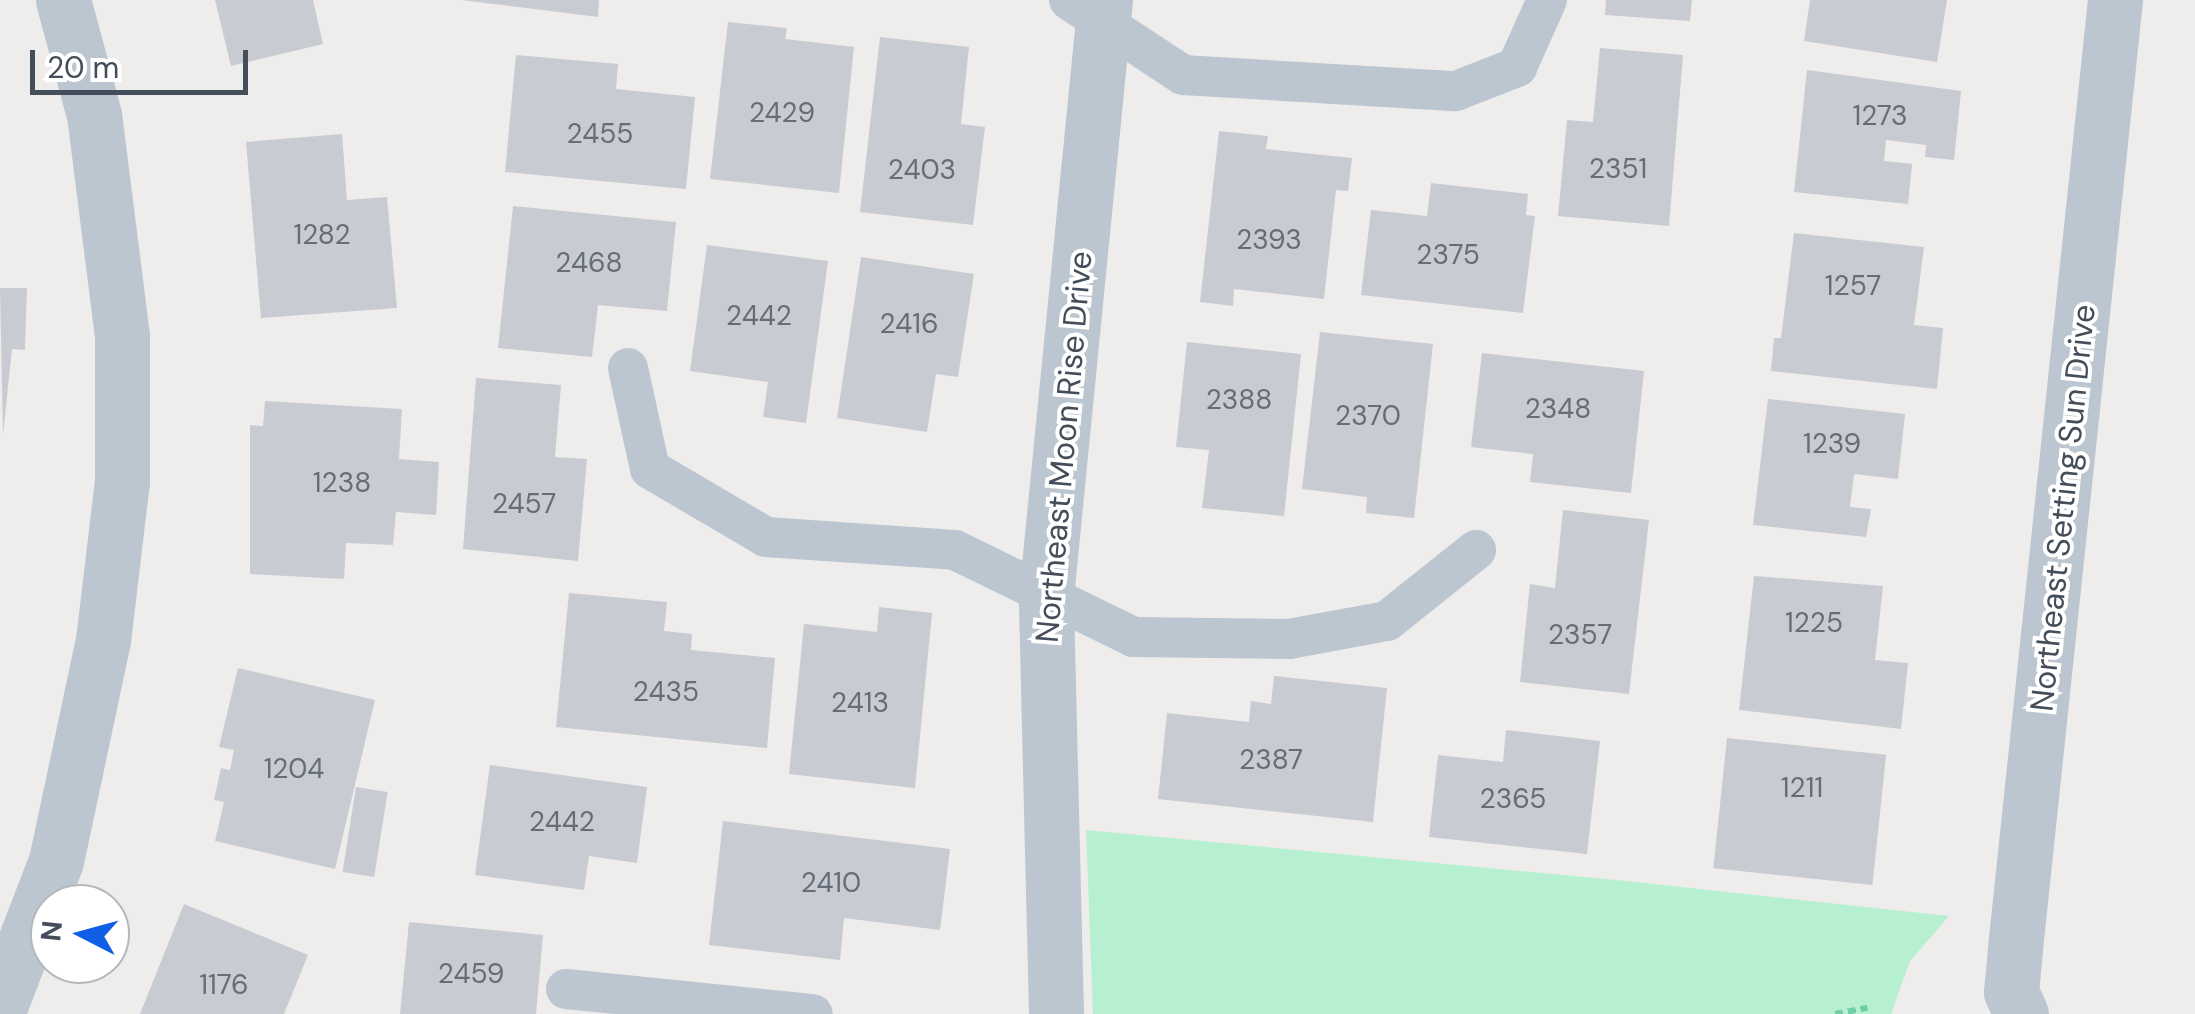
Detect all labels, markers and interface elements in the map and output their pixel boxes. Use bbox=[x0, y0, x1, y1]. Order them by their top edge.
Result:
scale bar bbox=[35, 30, 252, 92]
text: 20 m bbox=[47, 48, 119, 87]
house number: 2429 bbox=[749, 96, 815, 130]
house number: 1273 bbox=[1852, 99, 1908, 133]
house number: 2455 bbox=[567, 117, 633, 151]
house number: 2351 bbox=[1589, 152, 1647, 186]
house number: 2403 bbox=[888, 153, 956, 187]
house number: 1282 bbox=[293, 218, 351, 252]
house number: 2393 bbox=[1236, 223, 1302, 257]
house number: 2375 bbox=[1416, 238, 1480, 272]
house number: 2468 bbox=[555, 246, 623, 280]
street label: Northeast Moon Rise Drive bbox=[1028, 250, 1100, 644]
house number: 1257 bbox=[1825, 269, 1881, 303]
house number: 2442 bbox=[726, 299, 792, 333]
street label: Northeast Setting Sun Drive bbox=[2023, 303, 2103, 713]
house number: 2416 bbox=[880, 307, 938, 341]
house number: 2388 bbox=[1206, 383, 1272, 417]
house number: 2348 bbox=[1525, 392, 1591, 426]
house number: 2370 bbox=[1335, 399, 1401, 433]
house number: 1239 bbox=[1803, 427, 1861, 461]
house number: 1238 bbox=[313, 466, 371, 500]
house number: 2457 bbox=[492, 487, 556, 521]
house number: 1225 bbox=[1785, 606, 1843, 640]
house number: 2357 bbox=[1548, 618, 1612, 652]
house number: 2435 bbox=[633, 675, 699, 709]
house number: 2413 bbox=[831, 686, 889, 720]
house number: 2387 bbox=[1239, 743, 1303, 777]
house number: 1204 bbox=[264, 752, 324, 786]
house number: 1211 bbox=[1781, 771, 1823, 805]
house number: 2365 bbox=[1480, 782, 1546, 816]
house number: 2442 bbox=[529, 805, 595, 839]
house number: 2410 bbox=[801, 866, 861, 900]
north arrow bbox=[30, 884, 130, 984]
text: N bbox=[32, 919, 71, 943]
house number: 2459 bbox=[438, 957, 504, 991]
house number: 1176 bbox=[199, 968, 249, 1002]

